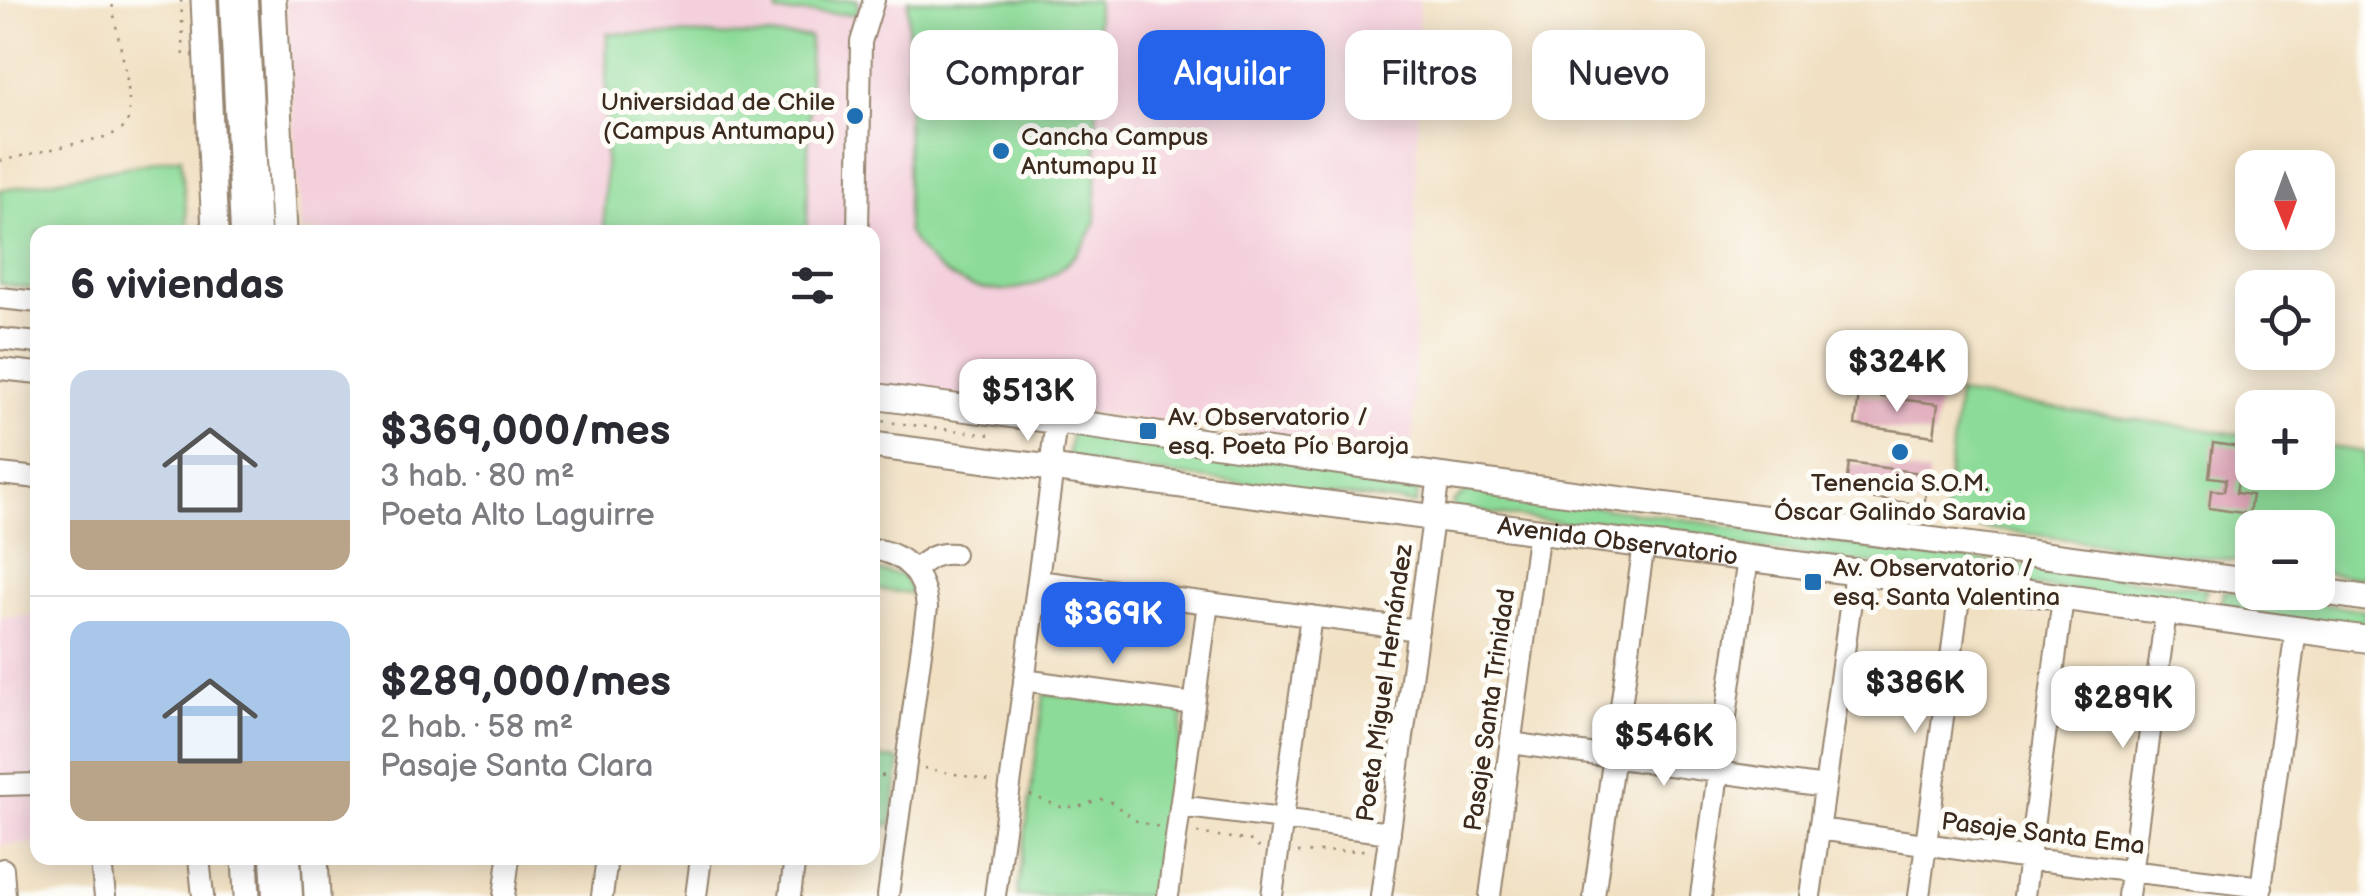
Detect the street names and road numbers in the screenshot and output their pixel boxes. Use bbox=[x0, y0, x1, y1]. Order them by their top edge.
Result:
street label: Avenida Observatorio bbox=[1496, 510, 1740, 572]
street label: Poeta Miguel Hernández bbox=[1350, 541, 1420, 824]
street label: Pasaje Santa Trinidad bbox=[1458, 587, 1522, 833]
street label: Pasaje Santa Ema bbox=[1939, 806, 2147, 862]

